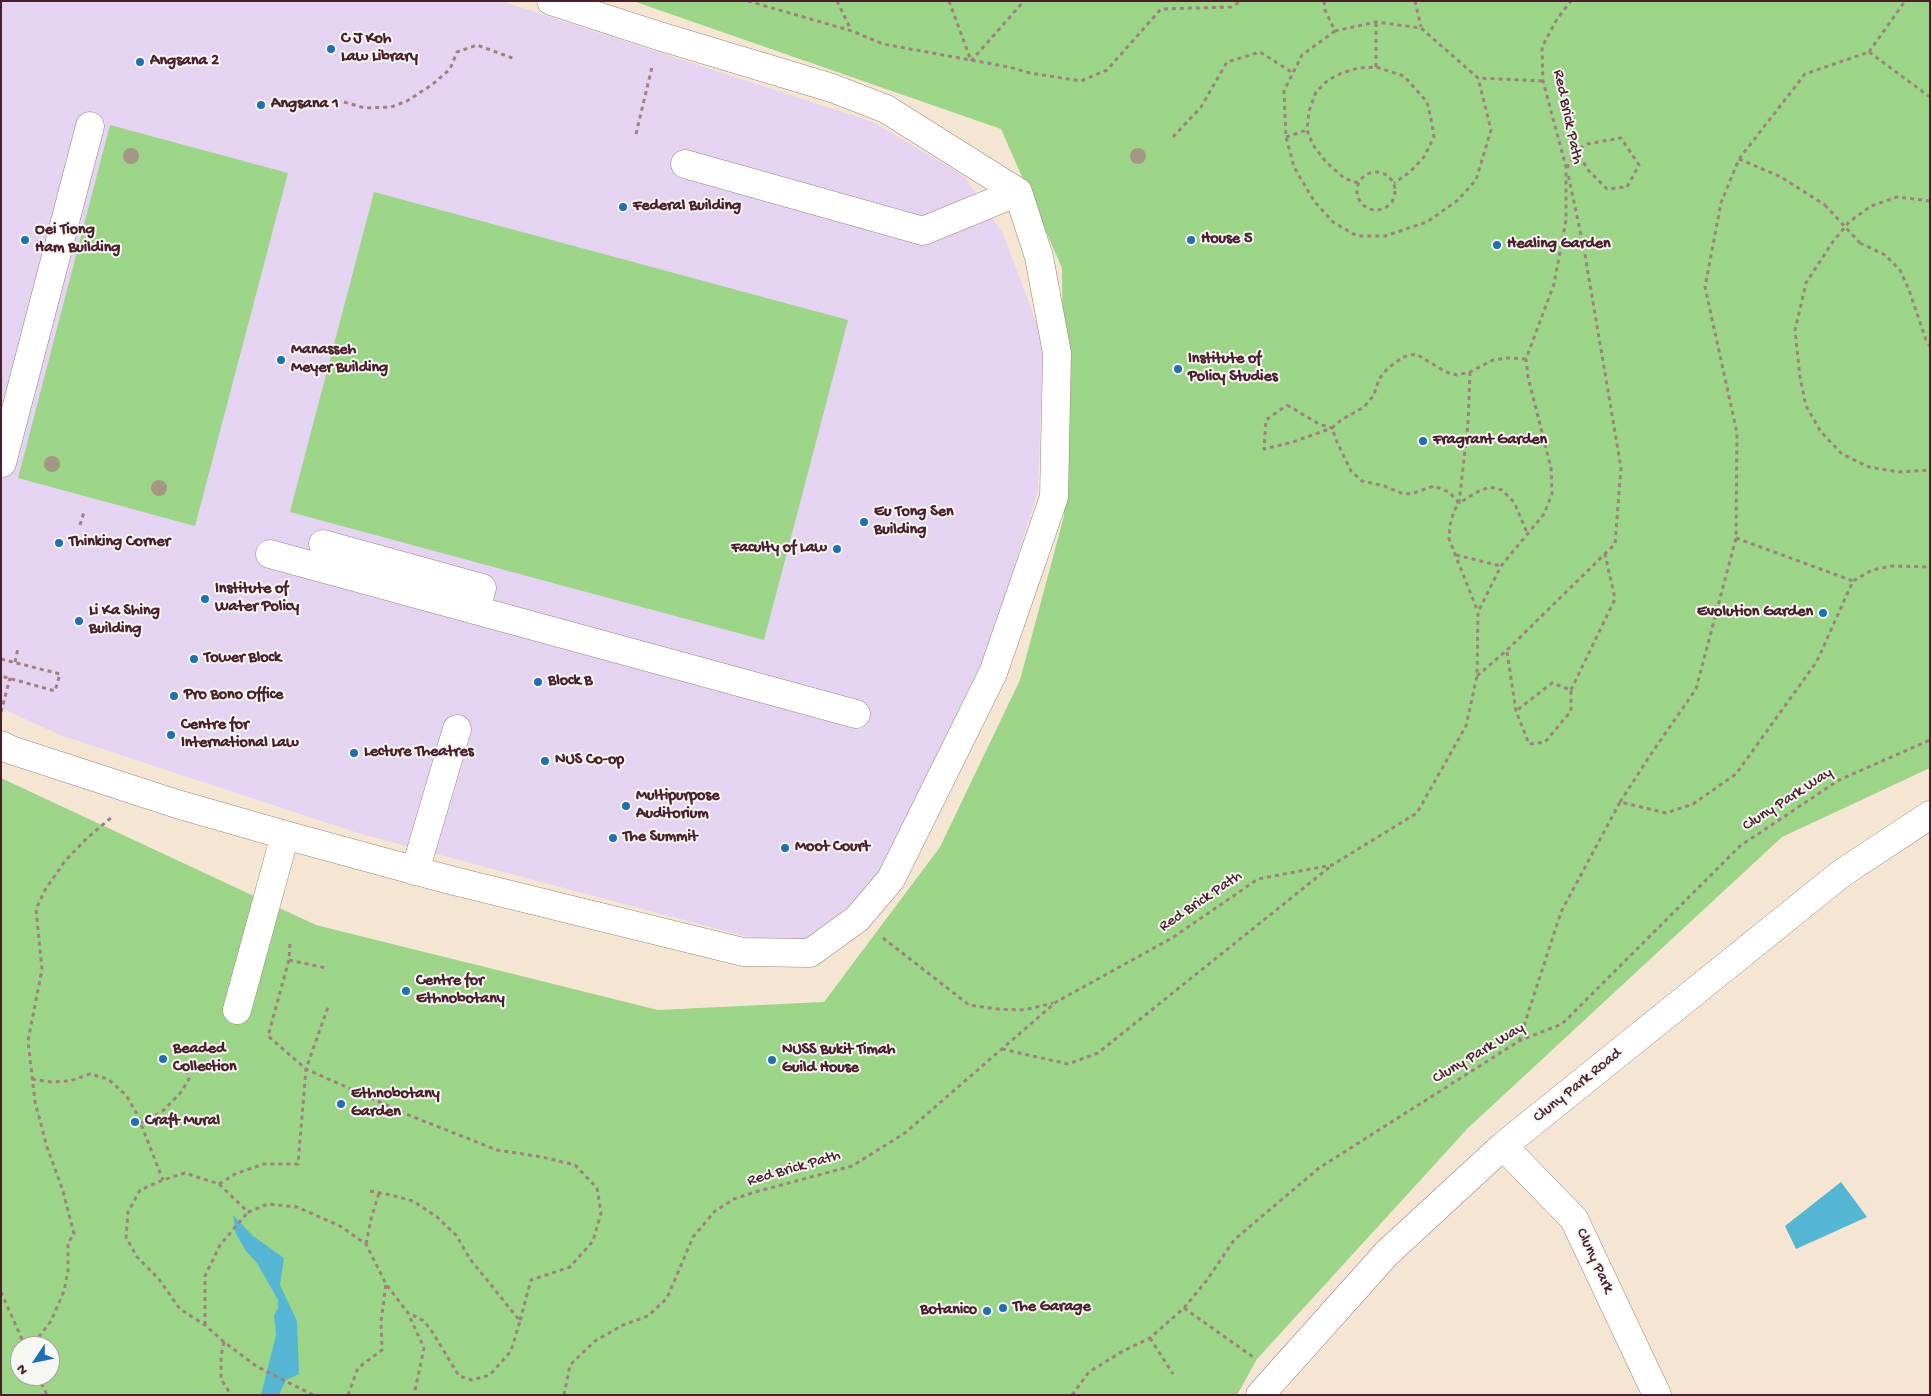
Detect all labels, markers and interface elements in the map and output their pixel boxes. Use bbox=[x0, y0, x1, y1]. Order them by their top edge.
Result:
place label: C J Koh Law Library bbox=[341, 30, 418, 68]
marker: C J Koh Law Library bbox=[325, 43, 337, 55]
place label: Angsana 2 bbox=[150, 52, 219, 72]
marker: Angsana 2 bbox=[134, 56, 146, 68]
street label: Red Brick Path bbox=[1548, 68, 1586, 166]
place label: Angsana 1 bbox=[271, 95, 339, 115]
marker: Angsana 1 bbox=[255, 99, 267, 111]
place label: Federal Building bbox=[633, 197, 741, 217]
marker: Federal Building bbox=[617, 201, 629, 213]
place label: Oei Tiong Ham Building bbox=[35, 221, 120, 259]
place label: House 5 bbox=[1201, 230, 1252, 250]
marker: Oei Tiong Ham Building bbox=[19, 234, 31, 246]
marker: House 5 bbox=[1185, 234, 1197, 246]
place label: Healing Garden bbox=[1507, 235, 1611, 255]
marker: Healing Garden bbox=[1491, 239, 1503, 251]
place label: Manasseh Meyer Building bbox=[291, 341, 388, 379]
place label: Institute of Policy Studies bbox=[1188, 350, 1278, 388]
marker: Manasseh Meyer Building bbox=[275, 354, 287, 366]
marker: Institute of Policy Studies bbox=[1172, 363, 1184, 375]
place label: Fragrant Garden bbox=[1433, 431, 1547, 451]
marker: Fragrant Garden bbox=[1417, 435, 1429, 447]
place label: Eu Tong Sen Building bbox=[874, 503, 954, 541]
marker: Eu Tong Sen Building bbox=[858, 516, 870, 528]
place label: Thinking Corner bbox=[69, 533, 170, 553]
marker: Thinking Corner bbox=[53, 537, 65, 549]
place label: Faculty of Law bbox=[731, 539, 827, 559]
marker: Faculty of Law bbox=[831, 543, 843, 555]
place label: Institute of Water Policy bbox=[215, 580, 299, 618]
marker: Institute of Water Policy bbox=[199, 593, 211, 605]
place label: Li Ka Shing Building bbox=[89, 602, 160, 640]
place label: Evolution Garden bbox=[1697, 603, 1813, 623]
marker: Evolution Garden bbox=[1817, 607, 1829, 619]
marker: Li Ka Shing Building bbox=[73, 615, 85, 627]
place label: Tower Block bbox=[204, 649, 281, 669]
marker: Tower Block bbox=[188, 653, 200, 665]
place label: Block B bbox=[548, 672, 593, 692]
marker: Block B bbox=[532, 676, 544, 688]
place label: Pro Bono Office bbox=[184, 686, 283, 706]
marker: Pro Bono Office bbox=[168, 690, 180, 702]
place label: Centre for International Law bbox=[181, 716, 299, 754]
marker: Centre for International Law bbox=[165, 729, 177, 741]
place label: Lecture Theatres bbox=[364, 743, 474, 763]
marker: Lecture Theatres bbox=[348, 747, 360, 759]
place label: NUS Co-op bbox=[555, 751, 624, 771]
marker: NUS Co-op bbox=[539, 755, 551, 767]
street label: Cluny Park Way bbox=[1739, 764, 1837, 836]
place label: Multipurpose Auditorium bbox=[636, 787, 720, 825]
marker: Multipurpose Auditorium bbox=[620, 800, 632, 812]
place label: The Summit bbox=[623, 828, 697, 848]
marker: The Summit bbox=[607, 832, 619, 844]
place label: Moot Court bbox=[795, 838, 870, 858]
marker: Moot Court bbox=[779, 842, 791, 854]
street label: Red Brick Path bbox=[1156, 867, 1246, 937]
place label: Centre for Ethnobotany bbox=[416, 972, 505, 1010]
marker: Centre for Ethnobotany bbox=[400, 985, 412, 997]
street label: Cluny Park Way bbox=[1430, 1019, 1528, 1089]
place label: Beaded Collection bbox=[173, 1040, 237, 1078]
place label: NUSS Bukit Timah Guild House bbox=[782, 1041, 895, 1079]
street label: Cluny Park Road bbox=[1530, 1044, 1626, 1128]
marker: Beaded Collection bbox=[157, 1053, 169, 1065]
marker: NUSS Bukit Timah Guild House bbox=[766, 1054, 778, 1066]
place label: Ethnobotany Garden bbox=[351, 1085, 440, 1123]
marker: Ethnobotany Garden bbox=[335, 1098, 347, 1110]
place label: Craft Mural bbox=[145, 1112, 220, 1132]
marker: Craft Mural bbox=[129, 1116, 141, 1128]
street label: Red Brick Path bbox=[745, 1146, 843, 1192]
street label: Cluny Park bbox=[1571, 1225, 1617, 1297]
place label: The Garage bbox=[1013, 1298, 1091, 1318]
place label: Botanico bbox=[920, 1301, 977, 1321]
marker: The Garage bbox=[997, 1302, 1009, 1314]
marker: Botanico bbox=[981, 1305, 993, 1317]
north arrow bbox=[10, 1336, 60, 1386]
text: N bbox=[13, 1361, 33, 1378]

